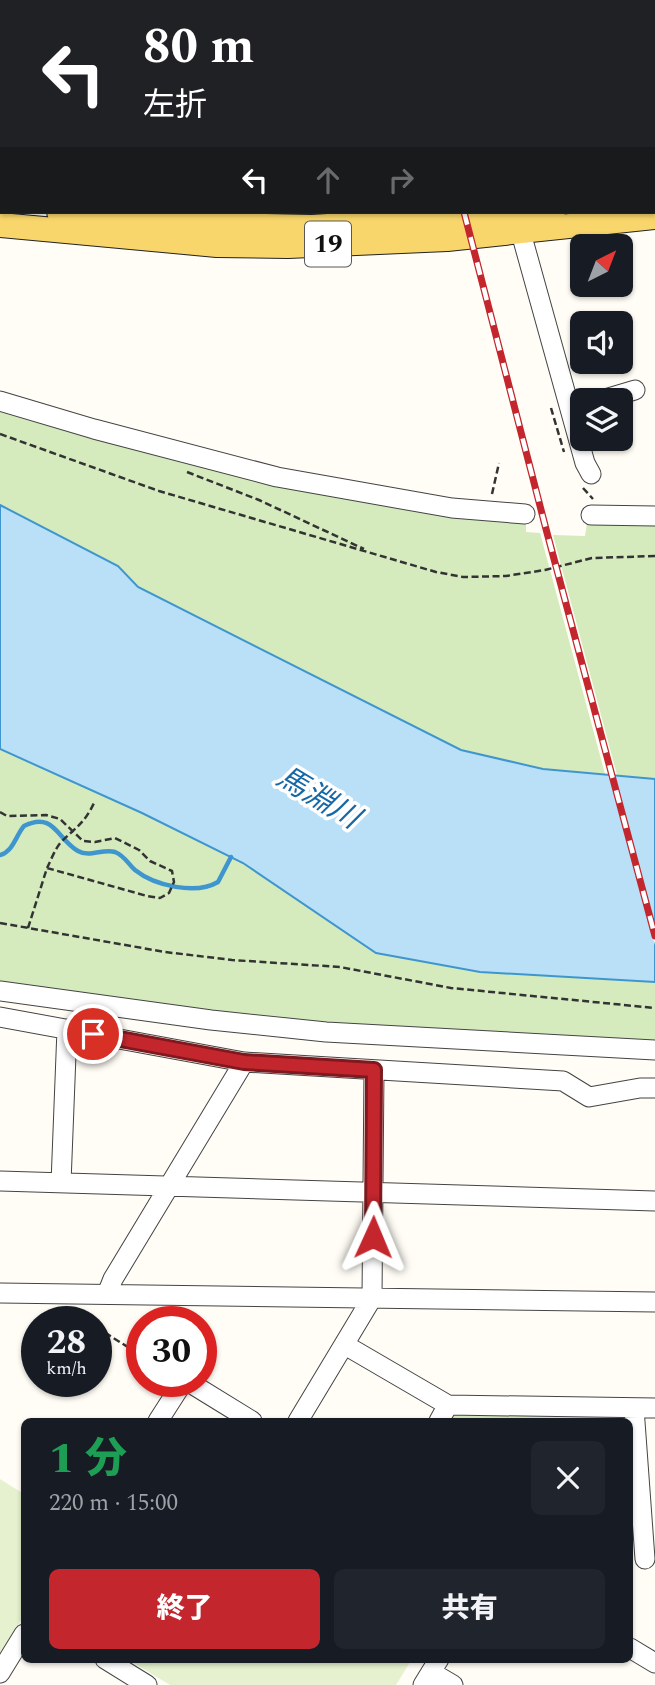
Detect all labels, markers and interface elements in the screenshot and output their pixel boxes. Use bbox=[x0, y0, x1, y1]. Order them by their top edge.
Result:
text: 80 m bbox=[143, 10, 254, 85]
icon: left bbox=[28, 28, 119, 119]
text: 左折 bbox=[143, 81, 207, 130]
icon: left bbox=[236, 161, 274, 199]
icon: ahead bbox=[309, 161, 347, 199]
icon: right bbox=[382, 161, 420, 199]
road number: 19 bbox=[305, 221, 351, 266]
north arrow bbox=[570, 234, 634, 298]
map controls bbox=[570, 234, 633, 451]
button: sound bbox=[570, 311, 633, 374]
button: layers bbox=[570, 388, 633, 451]
water label: 馬淵川 bbox=[268, 755, 371, 842]
pin bbox=[63, 1004, 123, 1064]
icon: arrive bbox=[74, 1015, 112, 1053]
position arrow bbox=[336, 1200, 410, 1274]
speed limit sign: 30 bbox=[126, 1306, 217, 1397]
text: 28 bbox=[47, 1316, 86, 1369]
text: km/h bbox=[46, 1355, 87, 1382]
text: 1 分 bbox=[49, 1428, 127, 1491]
button: close bbox=[531, 1441, 605, 1515]
text: 220 m · 15:00 bbox=[49, 1486, 178, 1521]
button: 終了 bbox=[49, 1569, 320, 1649]
button: 共有 bbox=[334, 1569, 605, 1649]

